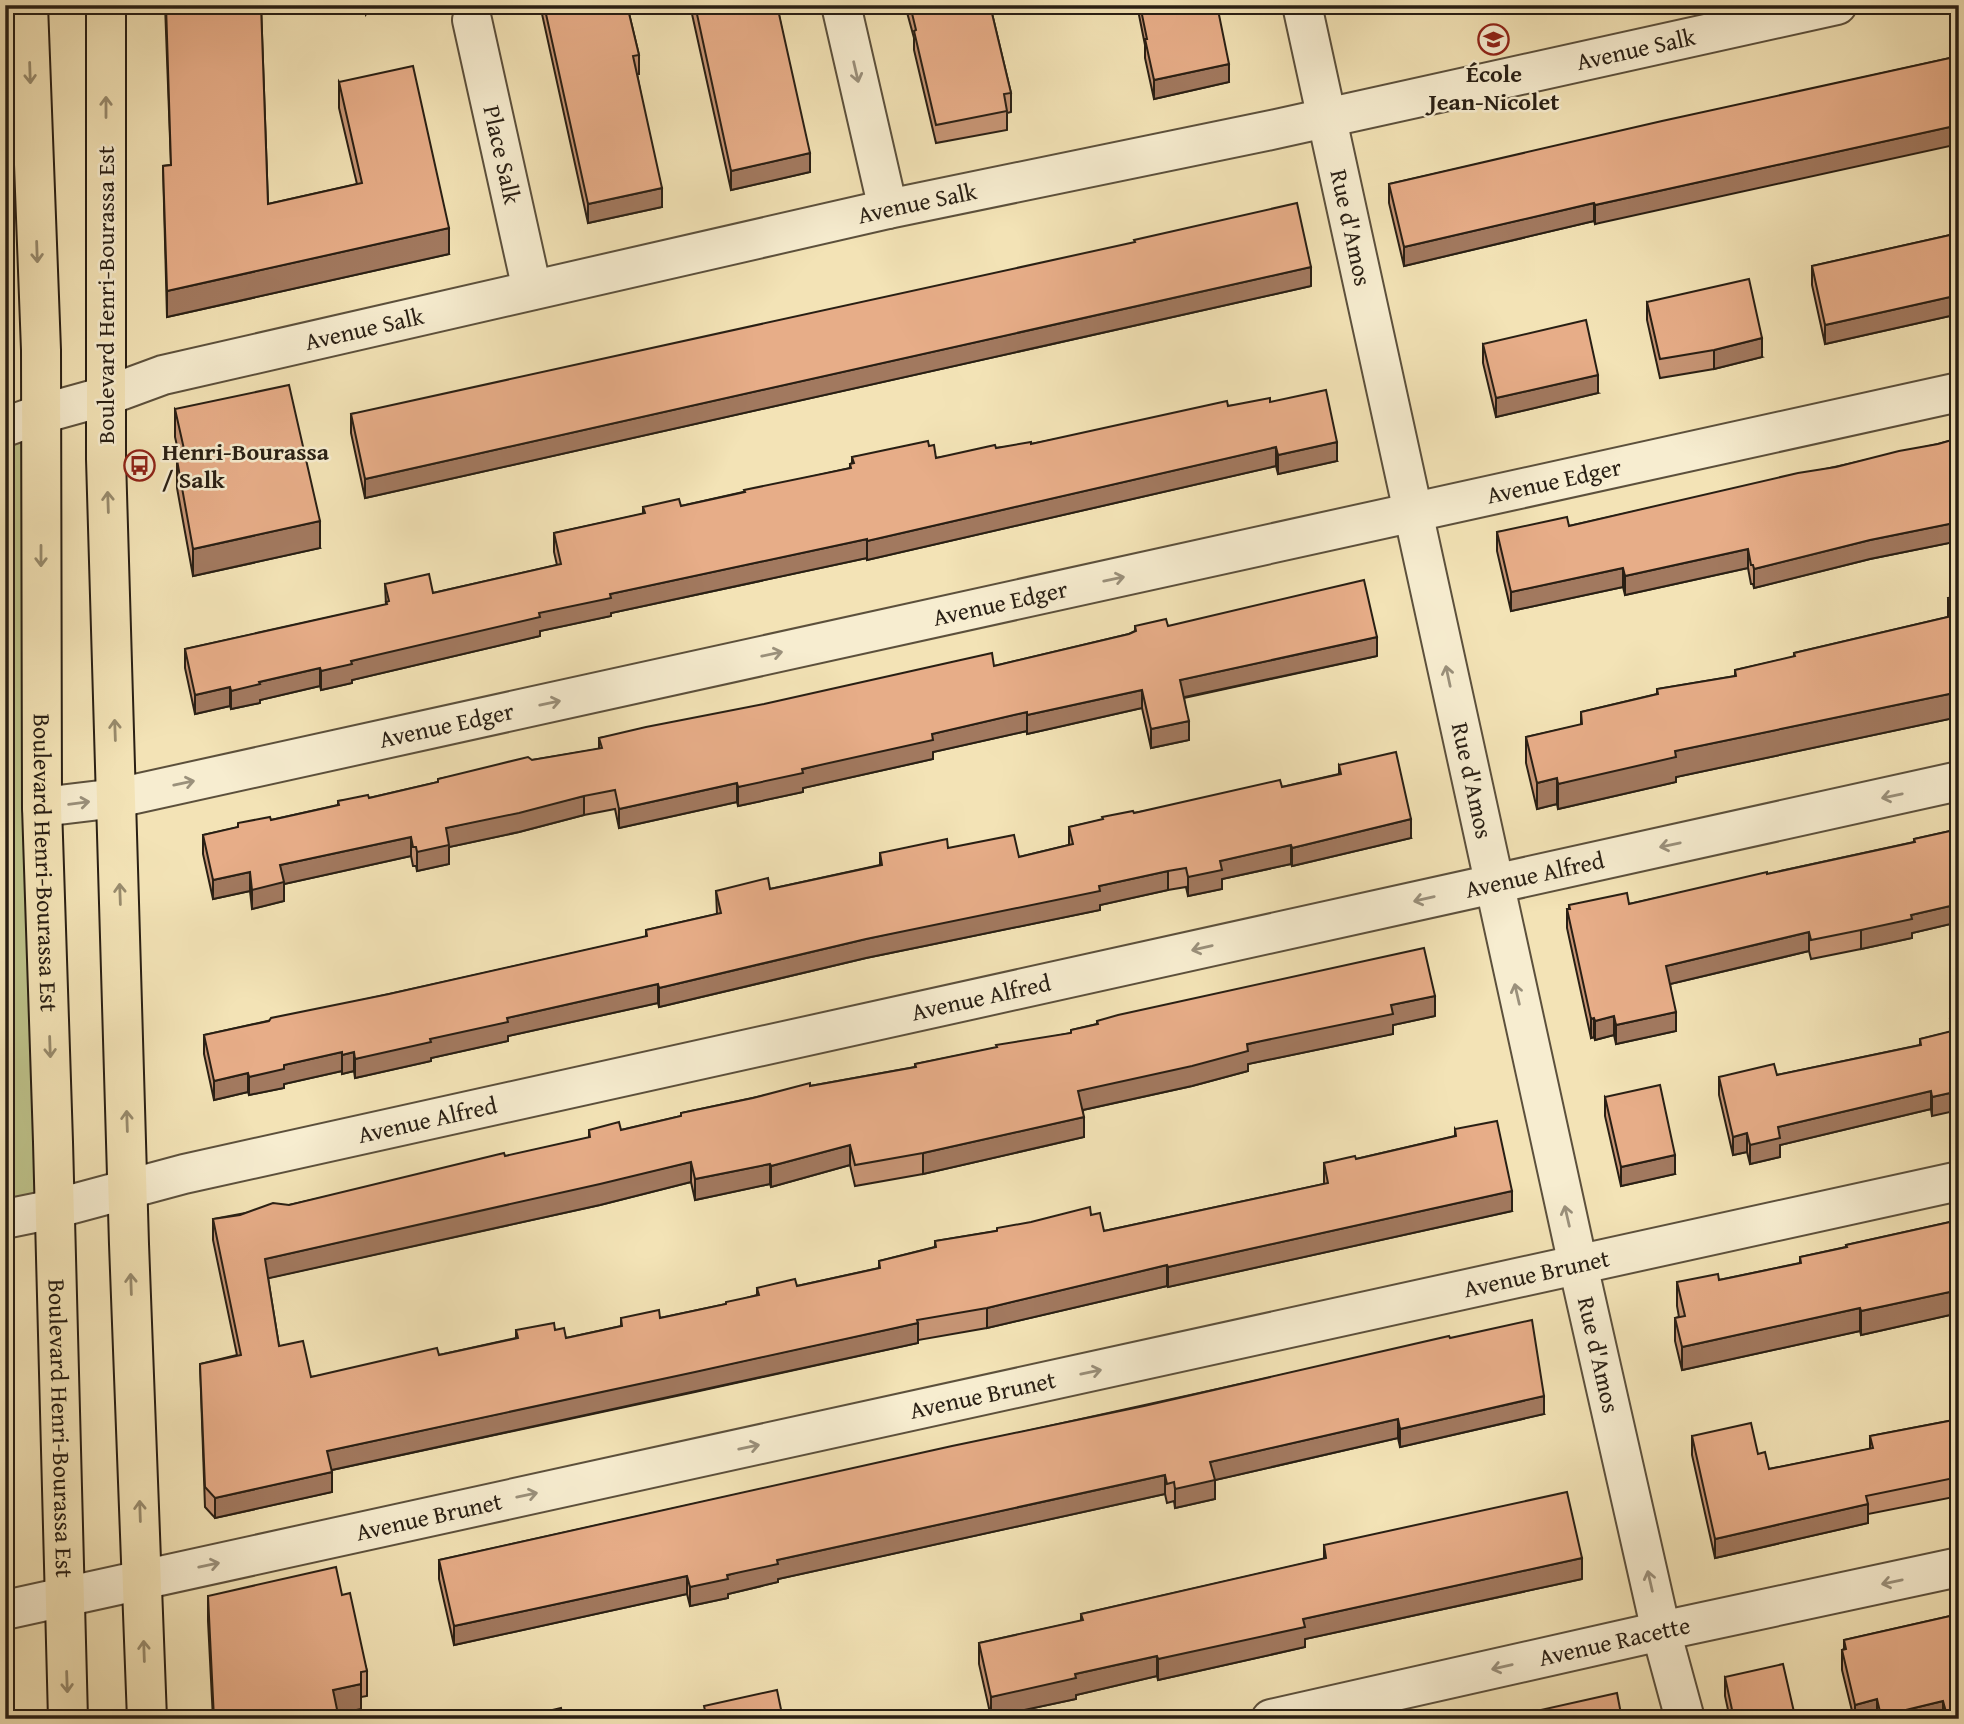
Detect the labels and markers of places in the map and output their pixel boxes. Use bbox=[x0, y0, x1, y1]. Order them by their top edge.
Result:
school or university icon: École Jean-Nicolet bbox=[1477, 23, 1511, 57]
place label: École Jean-Nicolet bbox=[1425, 56, 1559, 119]
place label: Henri-Bourassa / Salk bbox=[162, 434, 330, 497]
bus stop icon: Henri-Bourassa / Salk bbox=[122, 449, 156, 483]

